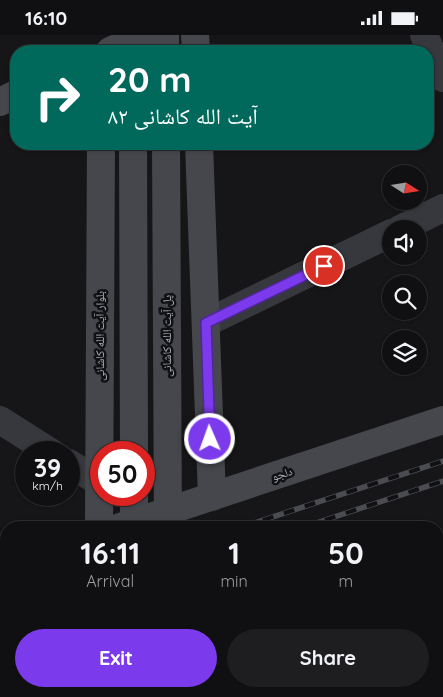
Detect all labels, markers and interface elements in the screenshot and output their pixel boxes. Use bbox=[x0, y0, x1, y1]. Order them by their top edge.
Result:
text: 16:10 bbox=[25, 6, 67, 30]
text: 20 m bbox=[108, 57, 191, 101]
icon: right bbox=[25, 65, 90, 130]
text: آیت الله کاشانی ۸۲ bbox=[108, 102, 258, 130]
north arrow bbox=[382, 165, 428, 210]
map controls bbox=[382, 165, 427, 375]
button: sound bbox=[382, 220, 427, 265]
pin bbox=[303, 245, 345, 287]
icon: arrive bbox=[310, 252, 338, 280]
button: search bbox=[382, 275, 427, 320]
street label: بلوار آیت الله کاشانی bbox=[92, 291, 107, 381]
street label: پل آیت الله کاشانی bbox=[159, 295, 174, 377]
button: layers bbox=[382, 330, 427, 375]
position arrow bbox=[183, 412, 235, 464]
speed limit sign: 50 bbox=[90, 441, 155, 506]
text: 39 bbox=[34, 452, 61, 483]
street label: دلجو bbox=[269, 463, 294, 484]
text: km/h bbox=[32, 478, 63, 493]
text: 16:11 bbox=[80, 534, 140, 572]
text: 1 bbox=[228, 534, 240, 572]
text: 50 bbox=[328, 534, 364, 572]
text: Arrival bbox=[86, 571, 134, 591]
text: min bbox=[220, 571, 248, 591]
text: m bbox=[339, 571, 353, 591]
button: Exit bbox=[15, 629, 217, 687]
button: Share bbox=[227, 629, 429, 687]

